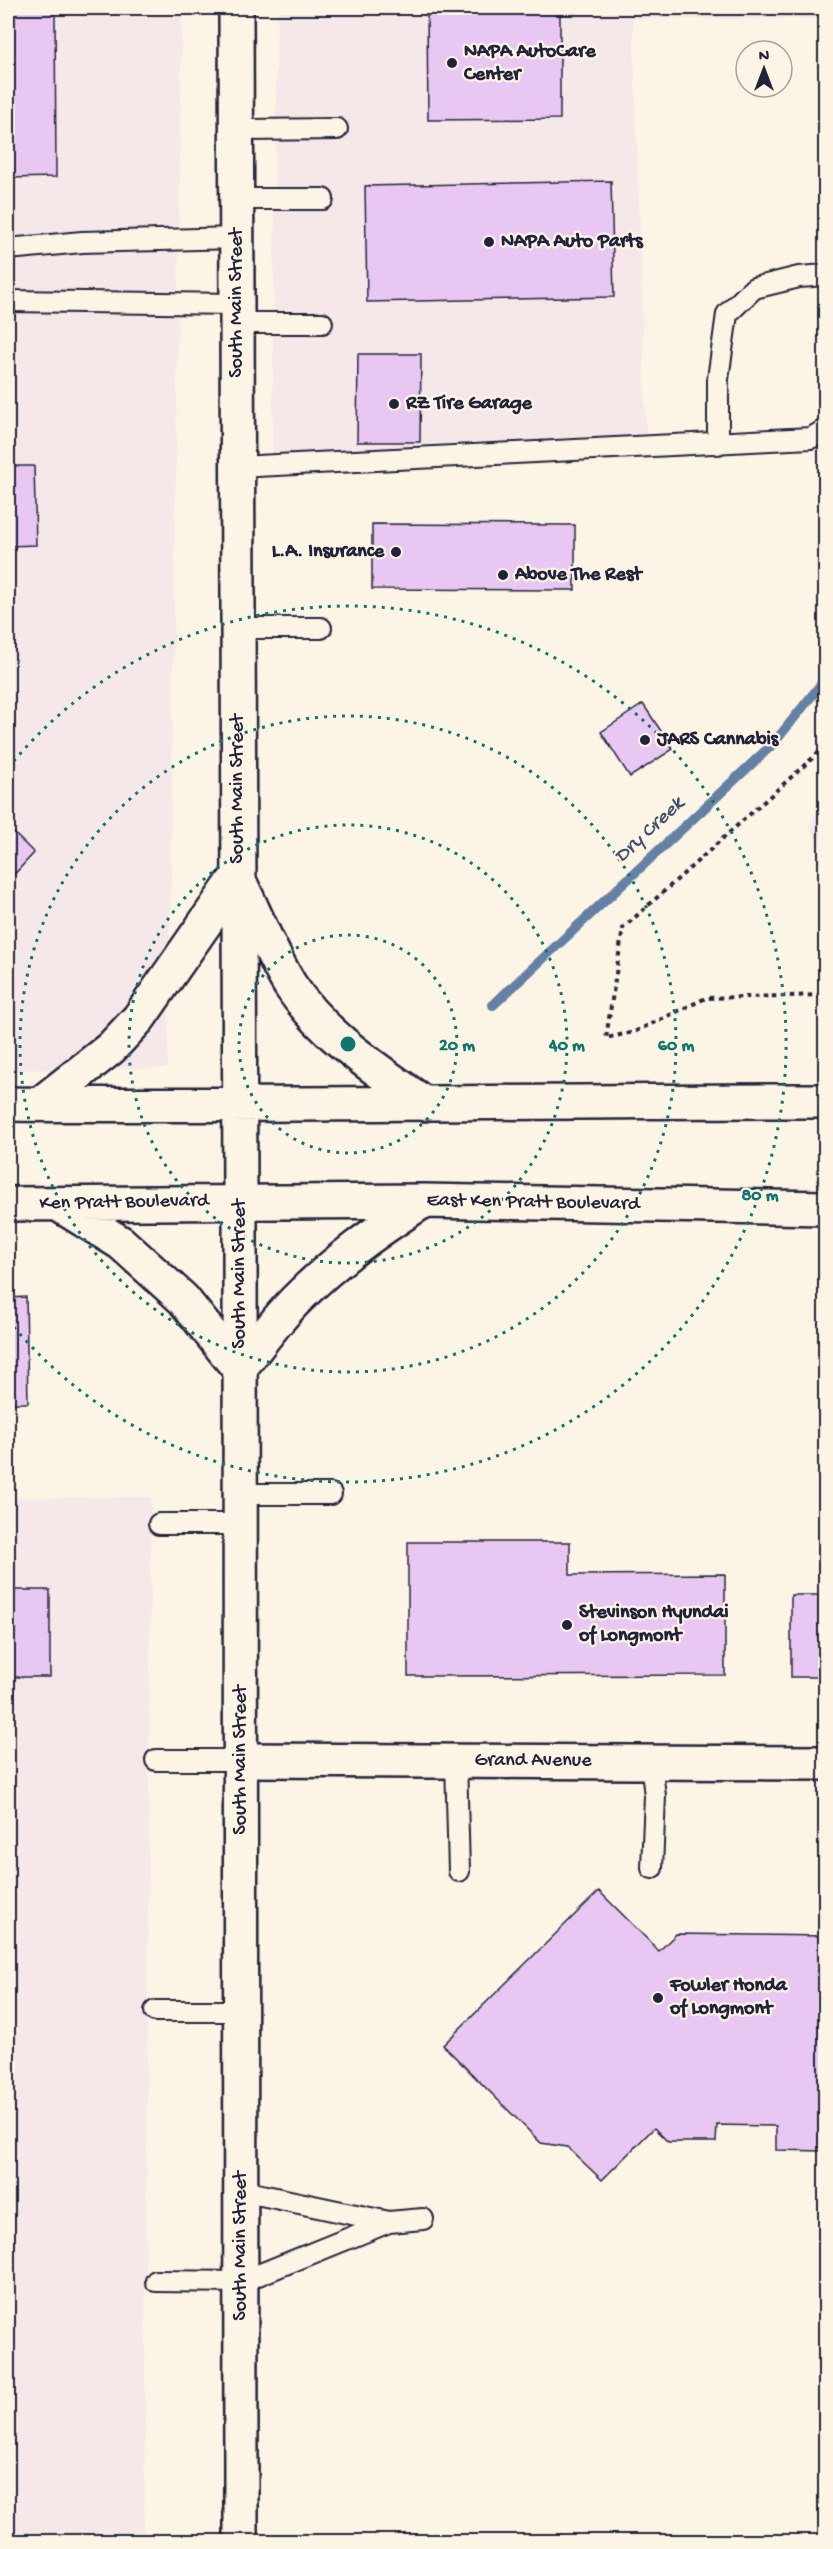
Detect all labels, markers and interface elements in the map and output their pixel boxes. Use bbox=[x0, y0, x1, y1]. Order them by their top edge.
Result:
north arrow bbox=[734, 39, 794, 99]
place label: NAPA AutoCare Center bbox=[463, 41, 596, 87]
text: N bbox=[759, 48, 770, 67]
marker: NAPA AutoCare Center bbox=[445, 56, 459, 70]
street label: South Main Street bbox=[226, 226, 249, 378]
place label: NAPA Auto Parts bbox=[501, 231, 644, 254]
marker: NAPA Auto Parts bbox=[482, 235, 496, 249]
place label: RZ Tire Garage bbox=[405, 393, 533, 416]
marker: RZ Tire Garage bbox=[387, 397, 401, 411]
place label: L.A. Insurance bbox=[272, 541, 385, 564]
marker: L.A. Insurance bbox=[389, 545, 403, 559]
place label: Above The Rest bbox=[514, 564, 643, 587]
marker: Above The Rest bbox=[496, 568, 510, 582]
street label: South Main Street bbox=[227, 712, 250, 864]
place label: JARS Cannabis bbox=[656, 729, 780, 752]
marker: JARS Cannabis bbox=[638, 733, 652, 747]
water label: Dry Creek bbox=[610, 791, 692, 870]
centre of rings bbox=[338, 1034, 358, 1054]
text: 20 m bbox=[439, 1036, 475, 1057]
text: 40 m bbox=[548, 1036, 585, 1057]
text: 60 m bbox=[658, 1036, 694, 1057]
text: 80 m bbox=[741, 1186, 779, 1207]
street label: Ken Pratt Boulevard bbox=[39, 1190, 211, 1216]
street label: East Ken Pratt Boulevard bbox=[426, 1190, 642, 1216]
street label: South Main Street bbox=[229, 1197, 252, 1349]
place label: Stevinson Hyundai of Longmont bbox=[578, 1602, 729, 1648]
marker: Stevinson Hyundai of Longmont bbox=[560, 1618, 574, 1632]
street label: South Main Street bbox=[230, 1683, 253, 1835]
street label: Grand Avenue bbox=[475, 1750, 592, 1773]
place label: Fowler Honda of Longmont bbox=[669, 1975, 788, 2021]
marker: Fowler Honda of Longmont bbox=[651, 1991, 665, 2005]
street label: South Main Street bbox=[230, 2169, 253, 2321]

